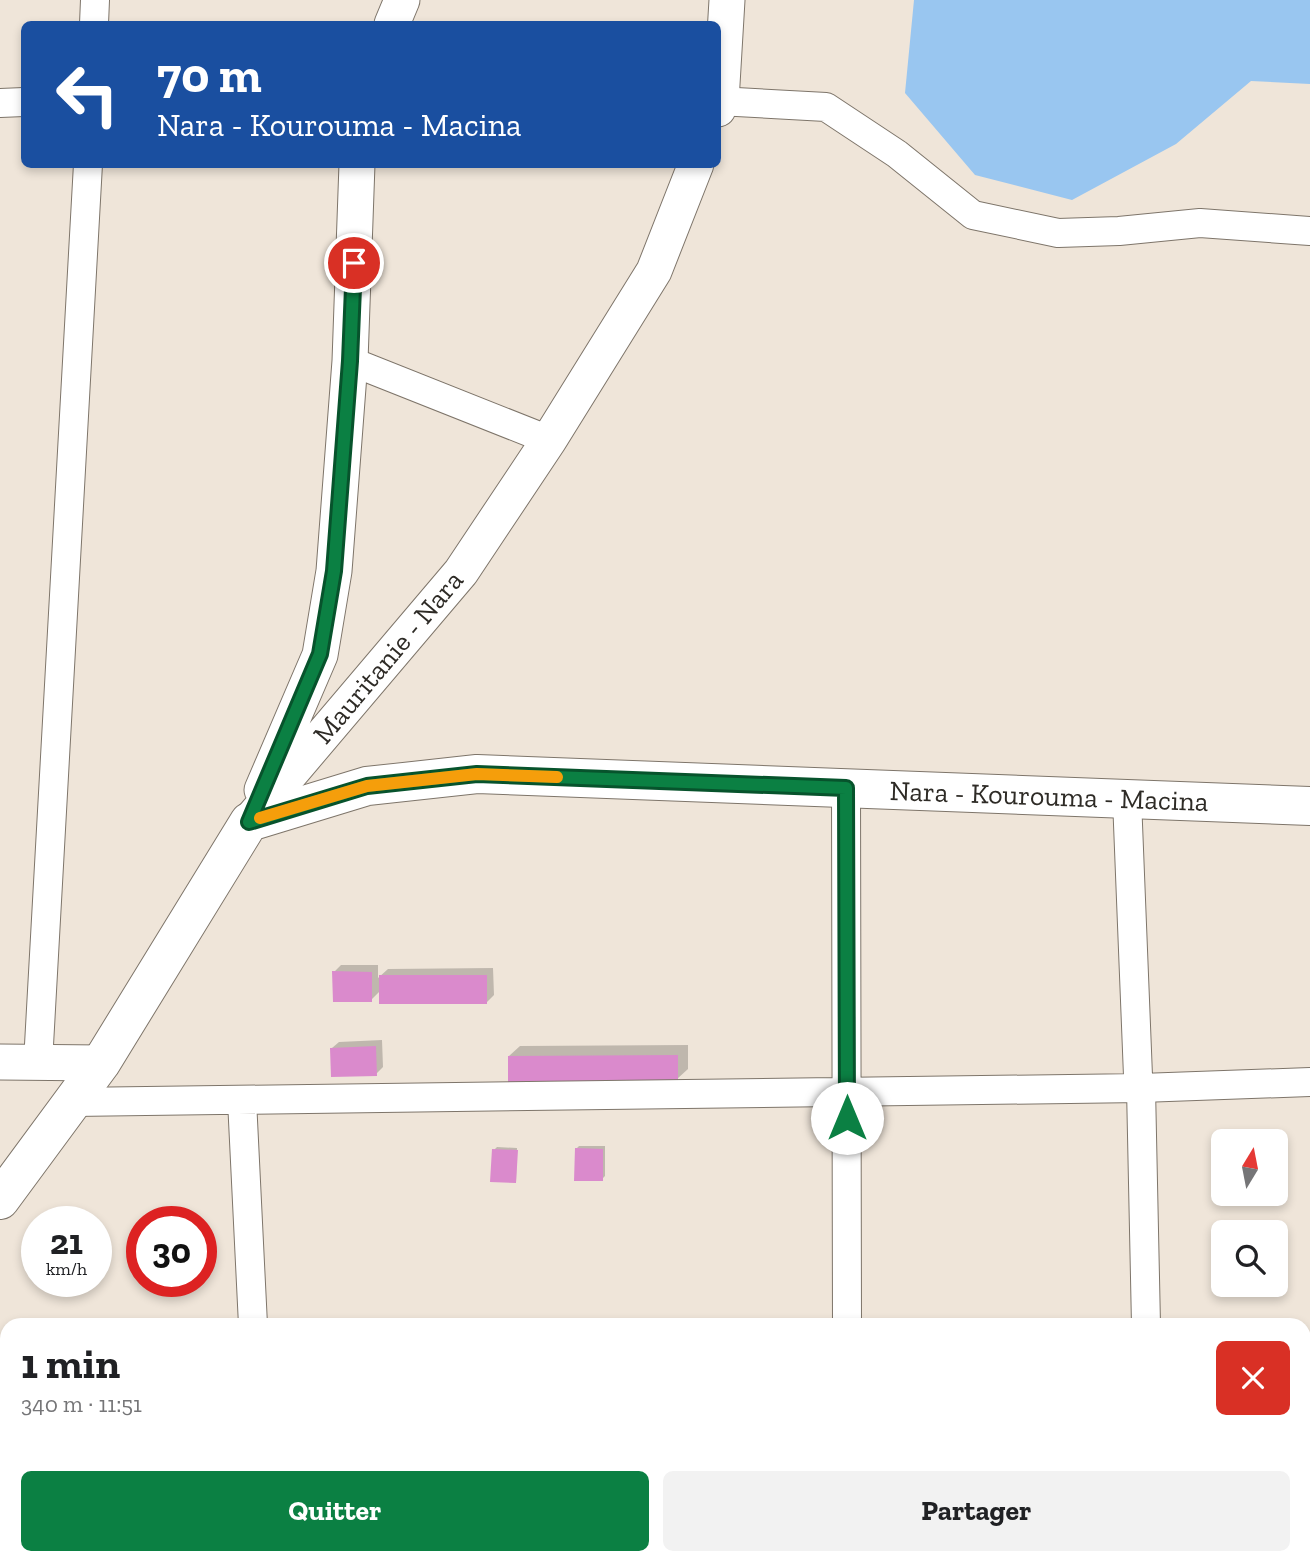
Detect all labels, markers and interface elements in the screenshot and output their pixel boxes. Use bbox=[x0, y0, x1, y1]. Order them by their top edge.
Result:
text: 70 m bbox=[157, 46, 262, 105]
icon: left bbox=[42, 49, 133, 140]
text: Nara - Kourouma - Macina bbox=[157, 106, 522, 144]
pin bbox=[324, 233, 384, 293]
icon: arrive bbox=[335, 244, 373, 282]
street label: Mauritanie - Nara bbox=[306, 564, 470, 750]
street label: Nara - Kourouma - Macina bbox=[889, 774, 1209, 818]
position arrow bbox=[810, 1081, 884, 1155]
north arrow bbox=[1211, 1129, 1288, 1206]
map controls bbox=[1211, 1129, 1288, 1297]
speed limit sign: 30 bbox=[126, 1206, 217, 1297]
button: search bbox=[1211, 1220, 1288, 1297]
text: 21 bbox=[50, 1221, 83, 1263]
text: km/h bbox=[46, 1258, 87, 1280]
text: 1 min bbox=[21, 1338, 120, 1389]
button: close bbox=[1216, 1341, 1290, 1415]
text: 340 m · 11:51 bbox=[21, 1390, 142, 1418]
button: Quitter bbox=[21, 1471, 649, 1551]
button: Partager bbox=[663, 1471, 1290, 1551]

